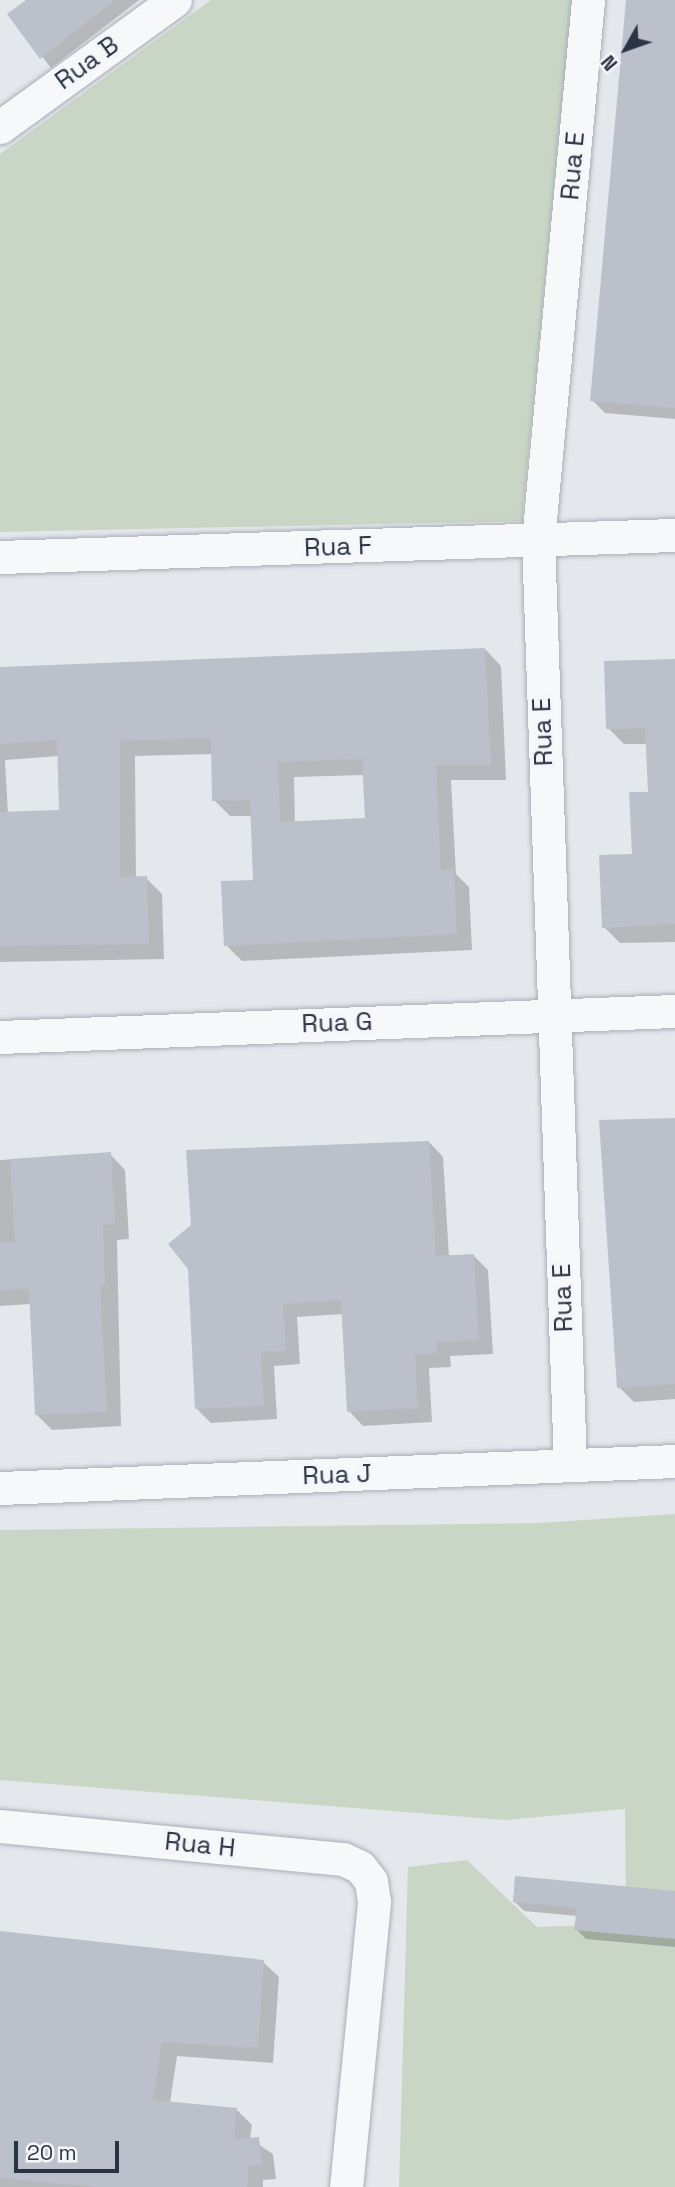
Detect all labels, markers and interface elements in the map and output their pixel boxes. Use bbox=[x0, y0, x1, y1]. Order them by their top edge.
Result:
north arrow bbox=[591, 14, 661, 84]
street label: Rua B bbox=[49, 29, 125, 97]
text: N bbox=[596, 50, 623, 76]
street label: Rua E bbox=[554, 130, 592, 202]
street label: Rua F bbox=[303, 530, 373, 564]
street label: Rua E bbox=[526, 697, 560, 767]
street label: Rua G bbox=[301, 1006, 373, 1040]
street label: Rua E bbox=[546, 1263, 580, 1333]
street label: Rua J bbox=[302, 1458, 372, 1492]
street label: Rua H bbox=[163, 1826, 237, 1864]
scale bar bbox=[18, 2128, 122, 2172]
text: 20 m bbox=[27, 2139, 77, 2166]

